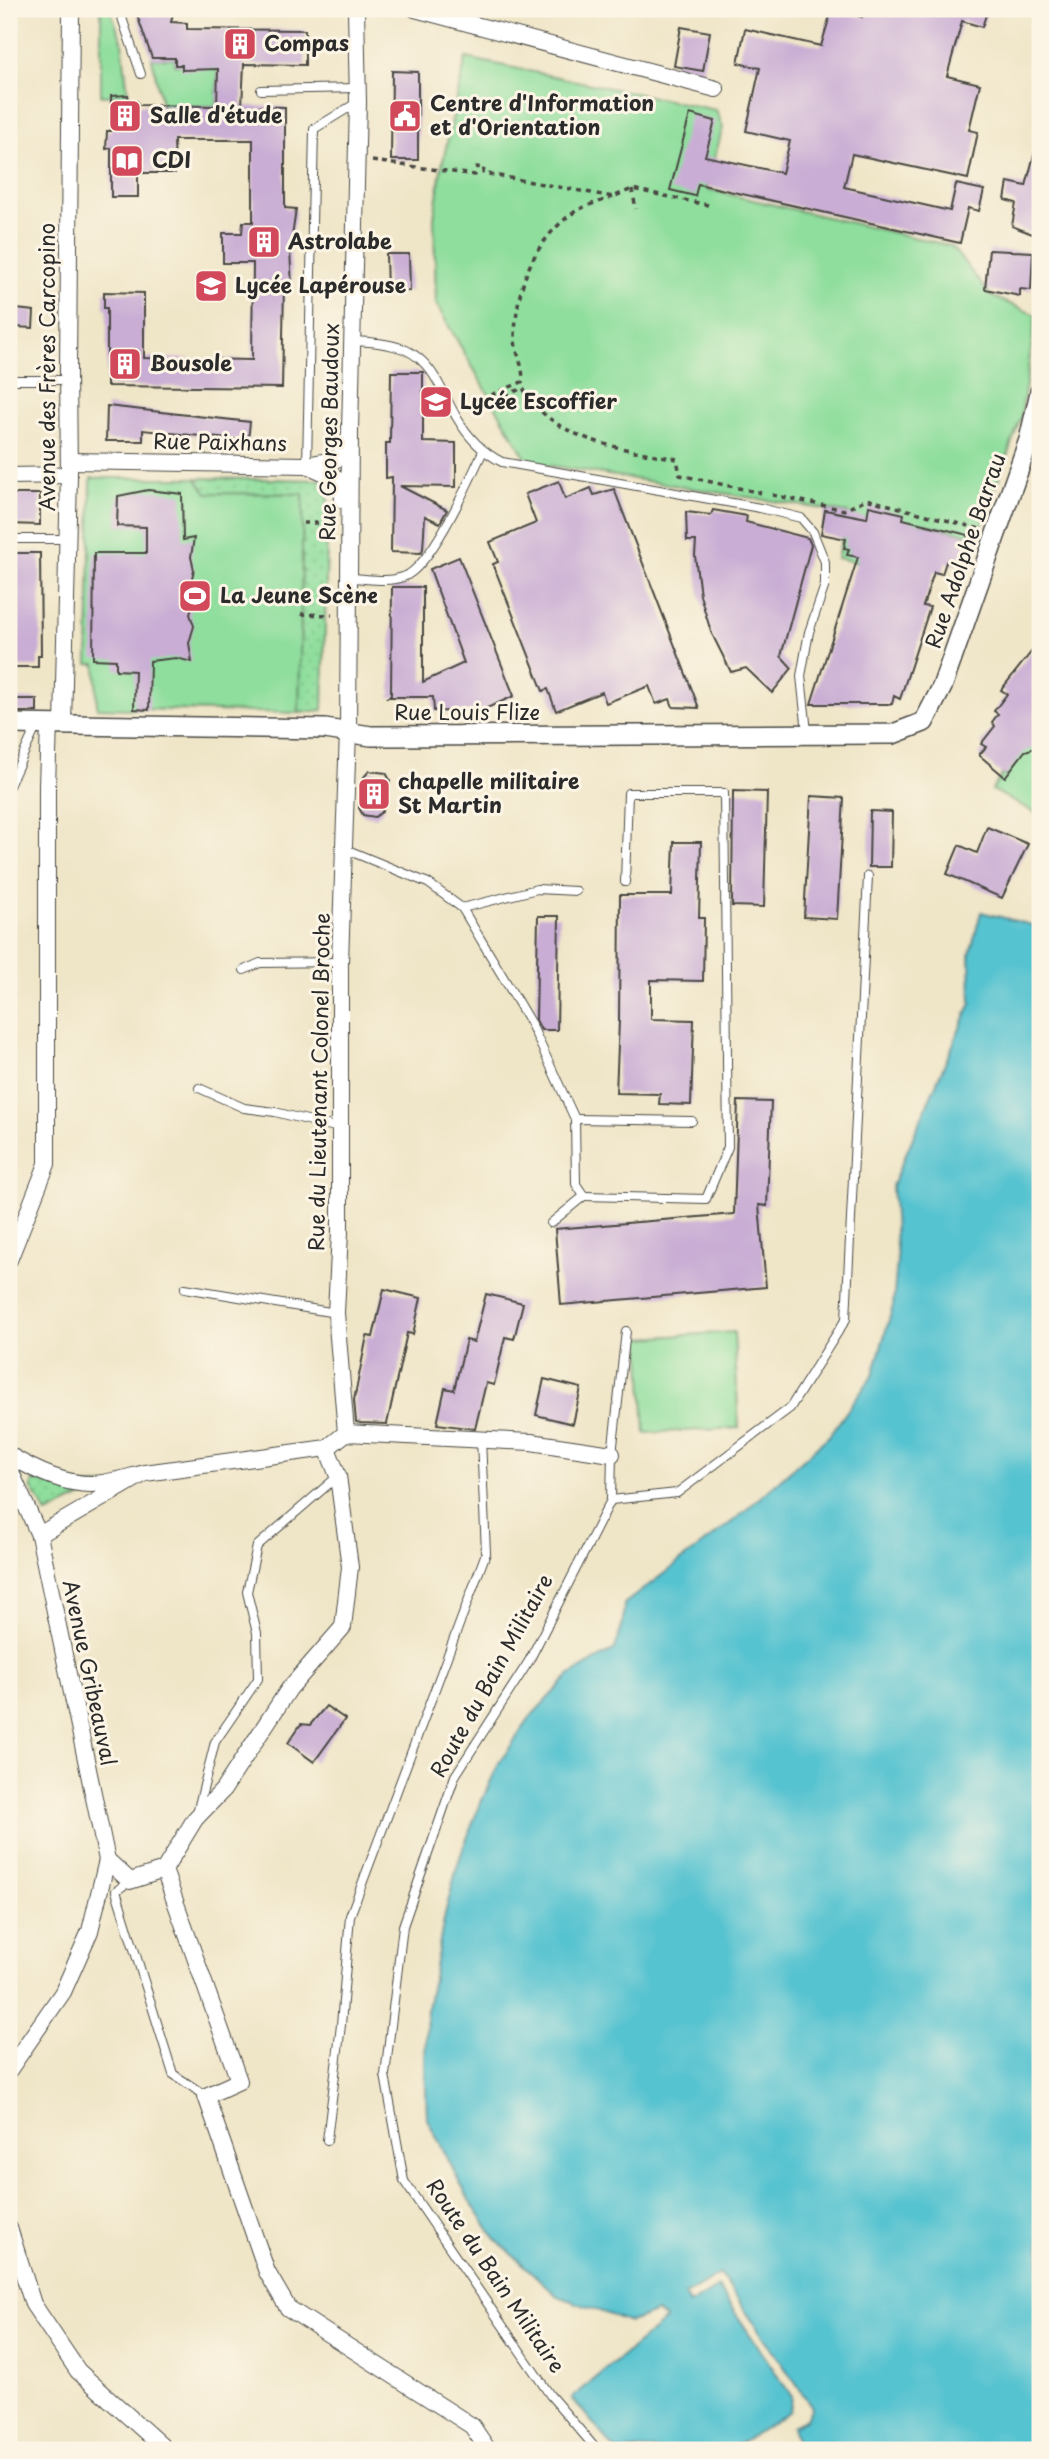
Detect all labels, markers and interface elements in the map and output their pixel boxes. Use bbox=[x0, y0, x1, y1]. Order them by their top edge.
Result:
building icon: Compas bbox=[221, 25, 259, 63]
place label: Compas bbox=[264, 26, 349, 58]
place label: Centre d'Information et d'Orientation bbox=[430, 86, 654, 142]
building icon: Salle d'étude bbox=[106, 97, 144, 135]
public building icon: Centre d'Information et d'Orientation bbox=[386, 97, 424, 135]
place label: Salle d'étude bbox=[150, 98, 283, 130]
library icon: CDI bbox=[108, 142, 146, 180]
place label: CDI bbox=[152, 143, 191, 175]
street label: Avenue des Frères Carcopino bbox=[30, 223, 62, 511]
building icon: Astrolabe bbox=[245, 223, 283, 261]
place label: Astrolabe bbox=[287, 224, 392, 256]
school or university icon: Lycée Lapérouse bbox=[192, 267, 230, 305]
place label: Lycée Lapérouse bbox=[235, 268, 406, 300]
street label: Rue Georges Baudoux bbox=[310, 323, 346, 541]
building icon: Bousole bbox=[106, 345, 144, 383]
place label: Bousole bbox=[150, 346, 232, 378]
school or university icon: Lycée Escoffier bbox=[417, 383, 455, 421]
place label: Lycée Escoffier bbox=[460, 384, 617, 416]
street label: Rue Paixhans bbox=[153, 424, 287, 458]
street label: Rue Adolphe Barrau bbox=[916, 448, 1013, 652]
sports icon: La Jeune Scène bbox=[176, 577, 214, 615]
place label: La Jeune Scène bbox=[220, 578, 378, 610]
street label: Rue Louis Flize bbox=[394, 695, 540, 727]
place label: chapelle militaire St Martin bbox=[398, 764, 580, 820]
building icon: chapelle militaire St Martin bbox=[355, 775, 393, 813]
street label: Rue du Lieutenant Colonel Broche bbox=[299, 912, 337, 1251]
street label: Route du Bain Militaire bbox=[421, 1567, 560, 1783]
street label: Avenue Gribeauval bbox=[56, 1577, 126, 1769]
street label: Route du Bain Militaire bbox=[419, 2171, 574, 2379]

